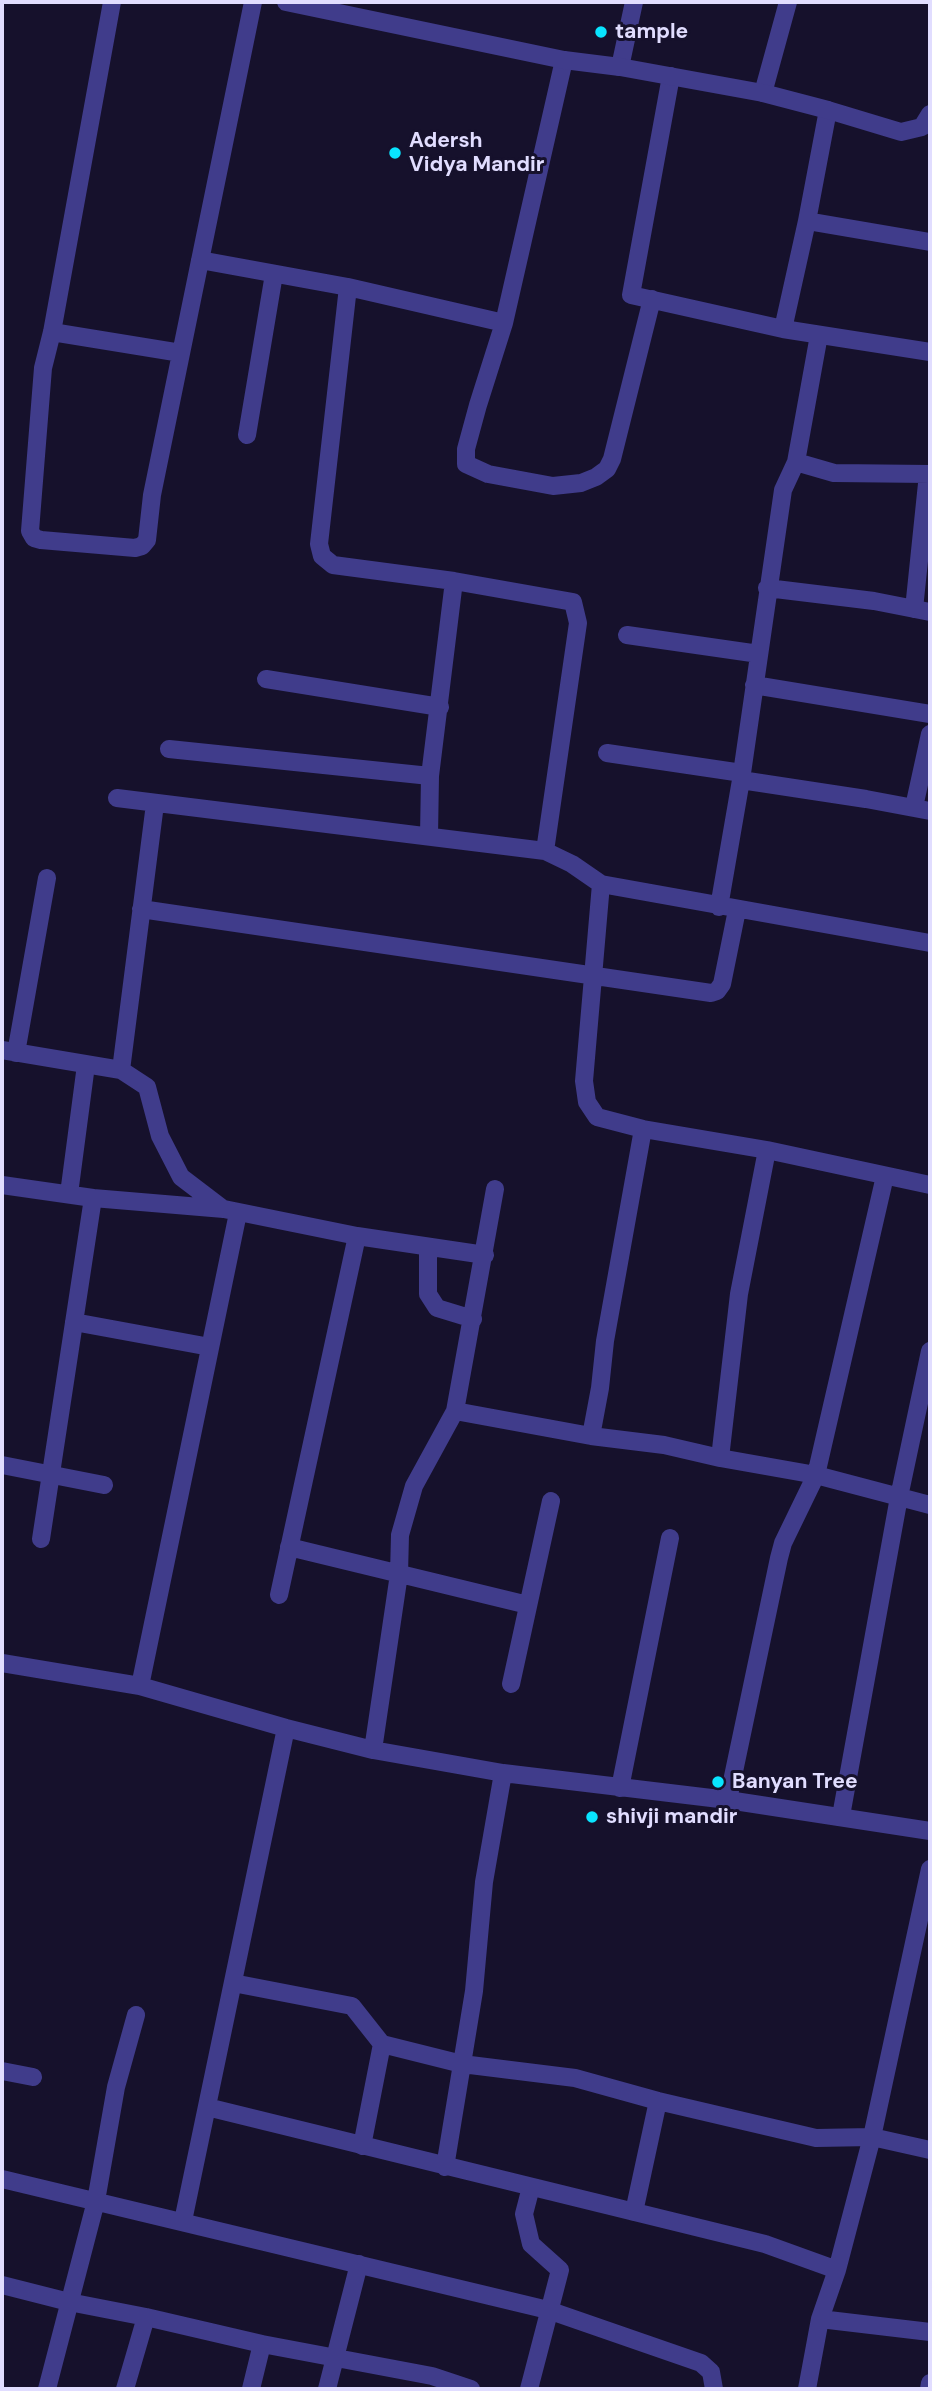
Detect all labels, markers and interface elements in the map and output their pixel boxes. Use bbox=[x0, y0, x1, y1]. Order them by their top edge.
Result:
place label: tample bbox=[615, 19, 688, 45]
marker: tample bbox=[593, 24, 609, 40]
place label: Adersh Vidya Mandir bbox=[409, 128, 544, 178]
marker: Adersh Vidya Mandir bbox=[387, 145, 403, 161]
place label: Banyan Tree bbox=[732, 1769, 858, 1795]
marker: Banyan Tree bbox=[710, 1774, 726, 1790]
place label: shivji mandir bbox=[606, 1804, 737, 1830]
marker: shivji mandir bbox=[584, 1809, 600, 1825]

